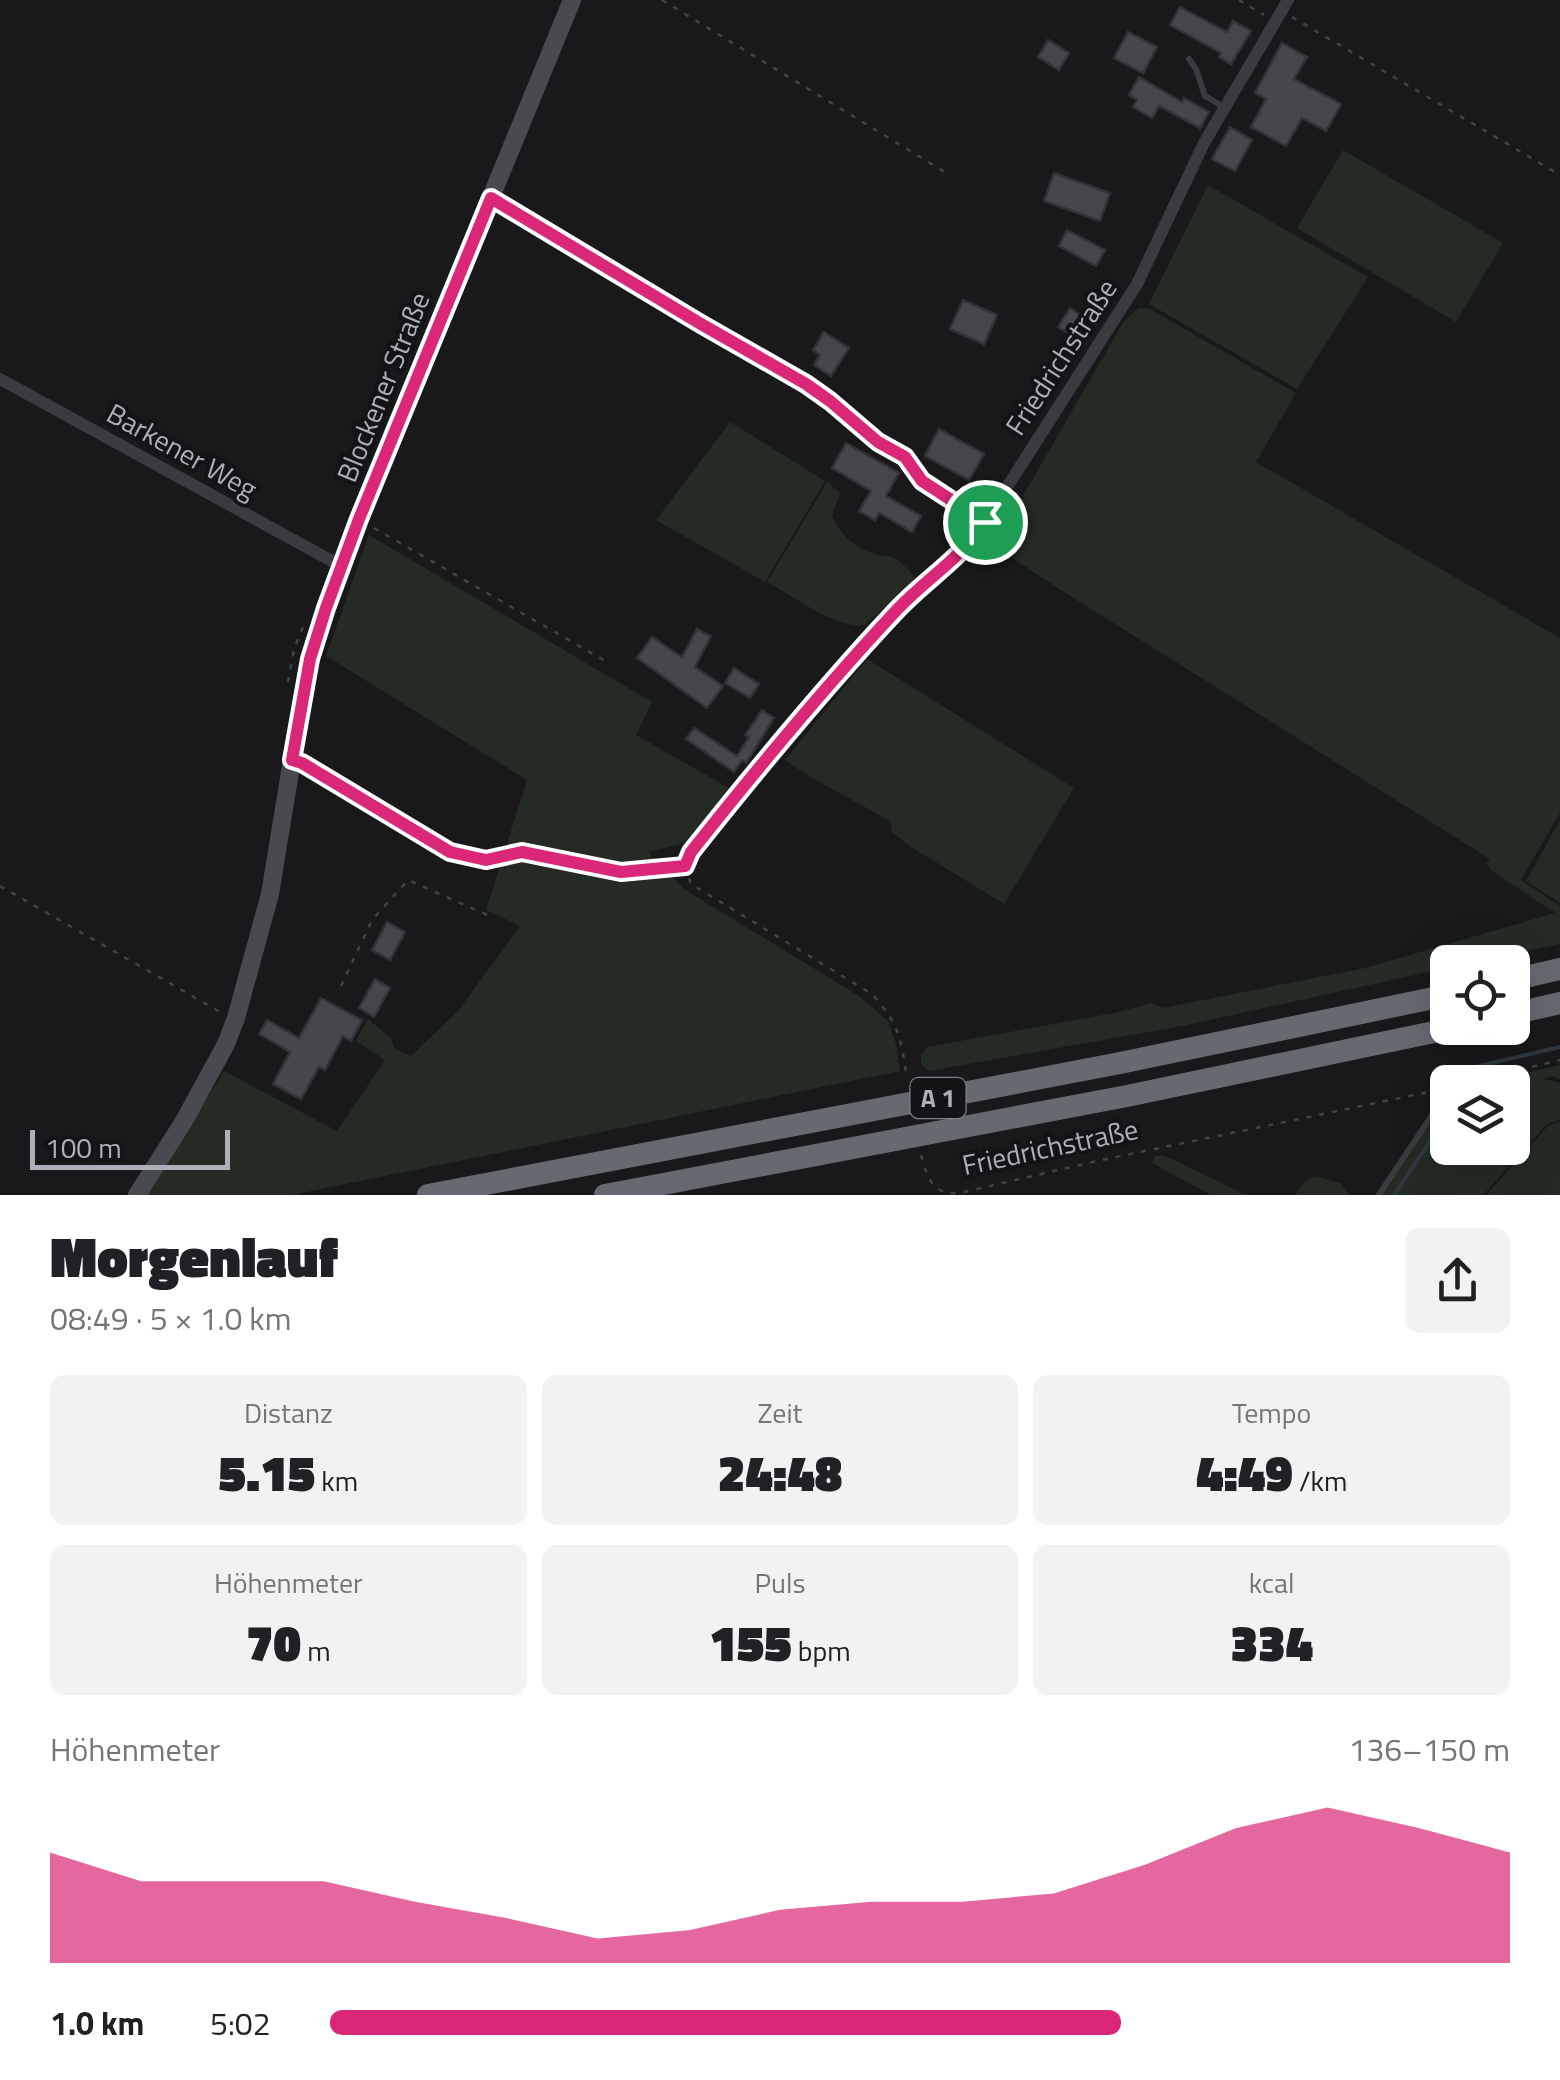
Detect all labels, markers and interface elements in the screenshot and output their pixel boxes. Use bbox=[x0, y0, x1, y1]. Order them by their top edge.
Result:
street label: Friedrichstraße bbox=[994, 270, 1127, 443]
street label: Blockener Straße bbox=[325, 285, 440, 488]
street label: Barkener Weg bbox=[99, 392, 265, 510]
pin bbox=[943, 480, 1028, 565]
icon: arrive bbox=[958, 495, 1013, 550]
map controls bbox=[1430, 945, 1530, 1165]
button: locate bbox=[1430, 945, 1530, 1045]
button: layers bbox=[1430, 1065, 1530, 1165]
road number: A 1 bbox=[910, 1078, 966, 1118]
street label: Friedrichstraße bbox=[958, 1107, 1142, 1186]
scale bar bbox=[30, 1125, 230, 1170]
text: 100 m bbox=[45, 1126, 122, 1169]
text: Morgenlauf bbox=[50, 1215, 338, 1298]
button: share bbox=[1405, 1228, 1510, 1333]
text: 08:49 · 5 × 1.0 km bbox=[50, 1294, 291, 1342]
text: Distanz bbox=[244, 1391, 333, 1434]
text: Zeit bbox=[758, 1391, 802, 1434]
text: Tempo bbox=[1232, 1391, 1311, 1434]
text: 5.15 bbox=[219, 1434, 315, 1510]
text: 24:48 bbox=[718, 1434, 842, 1510]
text: 4:49 bbox=[1196, 1434, 1293, 1510]
text: km bbox=[315, 1459, 358, 1502]
text: /km bbox=[1293, 1459, 1347, 1502]
text: Höhenmeter bbox=[214, 1561, 363, 1604]
text: Puls bbox=[755, 1561, 805, 1604]
text: kcal bbox=[1249, 1561, 1295, 1604]
text: 70 bbox=[246, 1604, 301, 1680]
text: 155 bbox=[709, 1604, 792, 1680]
text: 334 bbox=[1230, 1604, 1313, 1680]
text: m bbox=[301, 1629, 331, 1672]
text: bpm bbox=[792, 1629, 851, 1672]
text: Höhenmeter bbox=[50, 1725, 220, 1773]
text: 136–150 m bbox=[1348, 1725, 1510, 1773]
text: 1.0 km bbox=[50, 1999, 144, 2047]
text: 5:02 bbox=[210, 1999, 271, 2047]

